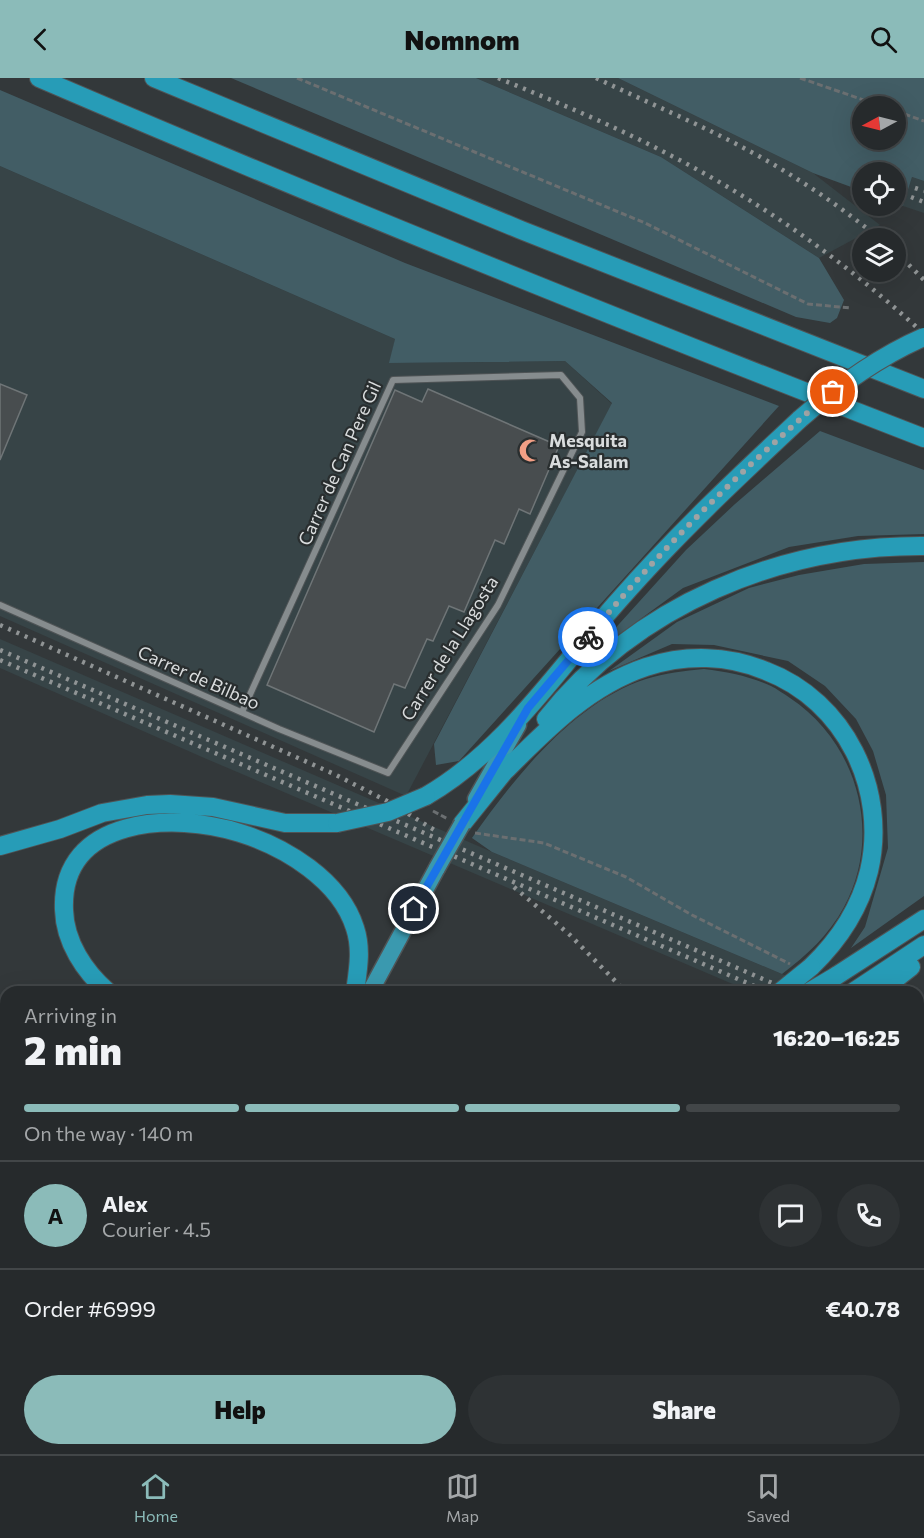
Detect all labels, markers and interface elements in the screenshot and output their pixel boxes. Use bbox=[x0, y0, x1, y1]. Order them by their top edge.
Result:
icon: back bbox=[24, 23, 57, 56]
text: Nomnom bbox=[404, 23, 520, 56]
icon: search bbox=[867, 23, 900, 56]
north arrow bbox=[852, 96, 906, 150]
map controls bbox=[852, 96, 906, 282]
button: locate bbox=[852, 162, 906, 216]
button: layers bbox=[852, 228, 906, 282]
pin bbox=[807, 366, 858, 417]
icon: bag bbox=[816, 375, 849, 408]
street label: Carrer de Can Pere Gil bbox=[293, 377, 385, 549]
place label: Mesquita As-Salam bbox=[549, 429, 628, 472]
mosque icon: Mesquita As-Salam bbox=[518, 437, 544, 463]
street label: Carrer de la Llagosta bbox=[396, 572, 502, 724]
courier bbox=[558, 607, 618, 667]
icon: bike bbox=[572, 621, 605, 654]
street label: Carrer de Bilbao bbox=[135, 640, 263, 714]
pin bbox=[388, 883, 439, 934]
icon: home bbox=[397, 892, 430, 925]
text: Arriving in bbox=[24, 1003, 117, 1027]
text: 16:20–16:25 bbox=[773, 1024, 900, 1051]
text: 2 min bbox=[24, 1025, 122, 1073]
text: On the way · 140 m bbox=[24, 1121, 193, 1145]
button: chat bbox=[759, 1184, 822, 1247]
button: phone bbox=[837, 1184, 900, 1247]
text: Alex bbox=[102, 1190, 148, 1217]
text: A bbox=[48, 1202, 63, 1229]
text: Courier · 4.5 bbox=[102, 1217, 211, 1241]
text: Order #6999 bbox=[24, 1295, 156, 1322]
text: €40.78 bbox=[826, 1295, 900, 1322]
button: Help bbox=[24, 1375, 456, 1444]
button: Share bbox=[468, 1375, 900, 1444]
tab: Home bbox=[134, 1470, 178, 1525]
tab: Map bbox=[446, 1470, 479, 1525]
tab: Saved bbox=[747, 1470, 790, 1525]

